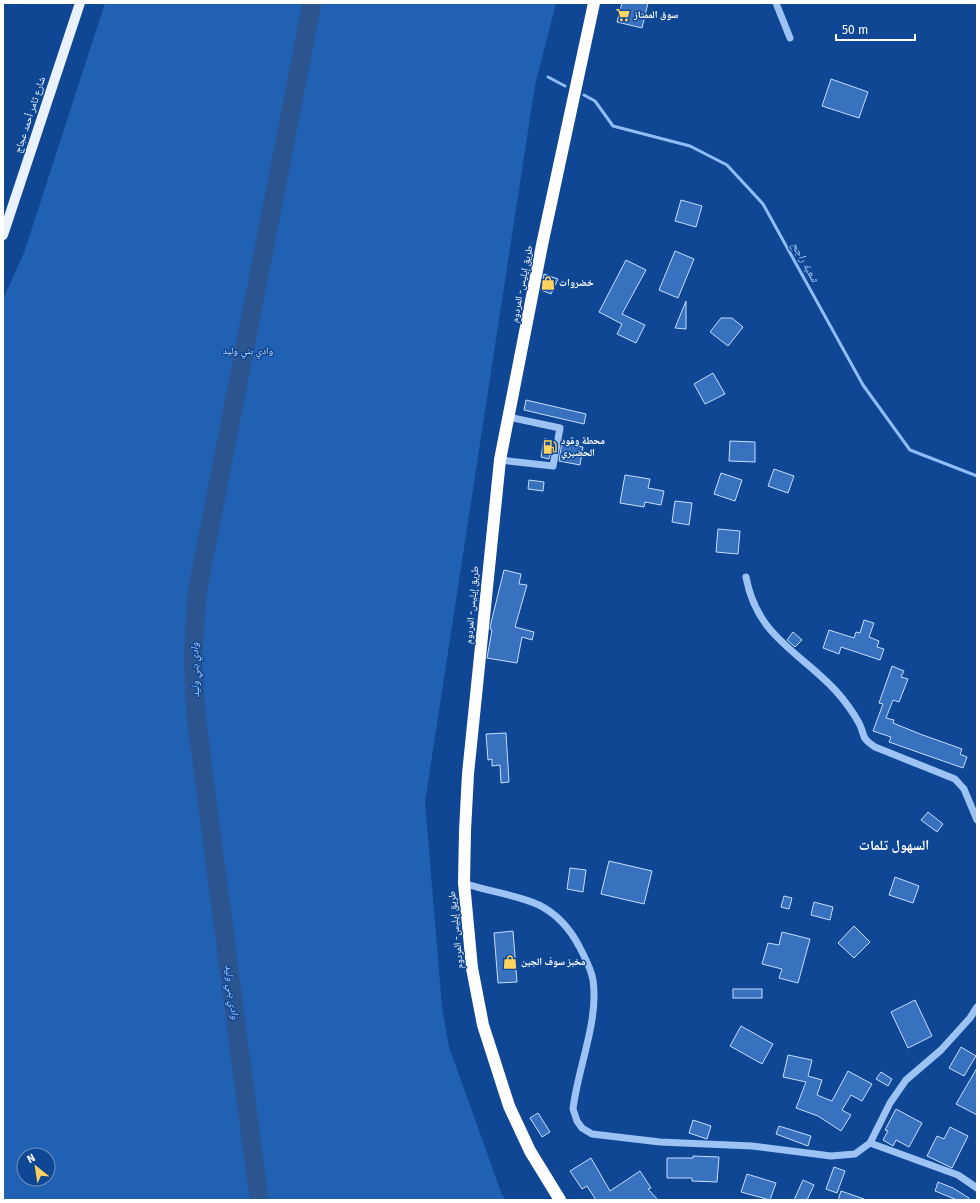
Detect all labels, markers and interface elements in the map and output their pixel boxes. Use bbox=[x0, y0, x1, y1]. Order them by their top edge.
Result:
supermarket icon: سوق الممتاز bbox=[615, 7, 631, 23]
place label: سوق الممتاز bbox=[633, 9, 678, 21]
scale bar bbox=[836, 16, 915, 42]
text: 50 m bbox=[842, 23, 868, 37]
street label: شارع ثامر أحمد عجاج bbox=[11, 75, 48, 155]
water label: شعبة راجح bbox=[788, 240, 822, 286]
street label: طريق إيليس- المردوم bbox=[509, 244, 536, 324]
shop icon: خضروات bbox=[540, 275, 556, 291]
place label: خضروات bbox=[559, 277, 594, 289]
park label: وادي بني وليد bbox=[223, 345, 273, 359]
place label: محطة وقود الحضيري bbox=[561, 435, 605, 460]
fuel station icon: محطة وقود الحضيري bbox=[542, 439, 558, 455]
street label: طريق إيليس- المردوم bbox=[463, 565, 482, 645]
water label: وادي بني وليد bbox=[188, 642, 204, 698]
district label: السهول تلمات bbox=[859, 837, 929, 854]
street label: طريق إيليس- المردوم bbox=[446, 890, 467, 970]
shop icon: مخبز سوف الجين bbox=[502, 954, 518, 970]
place label: مخبز سوف الجين bbox=[521, 956, 586, 968]
water label: وادي بني وليد bbox=[220, 964, 242, 1020]
north arrow bbox=[16, 1147, 56, 1187]
text: N bbox=[25, 1151, 38, 1166]

